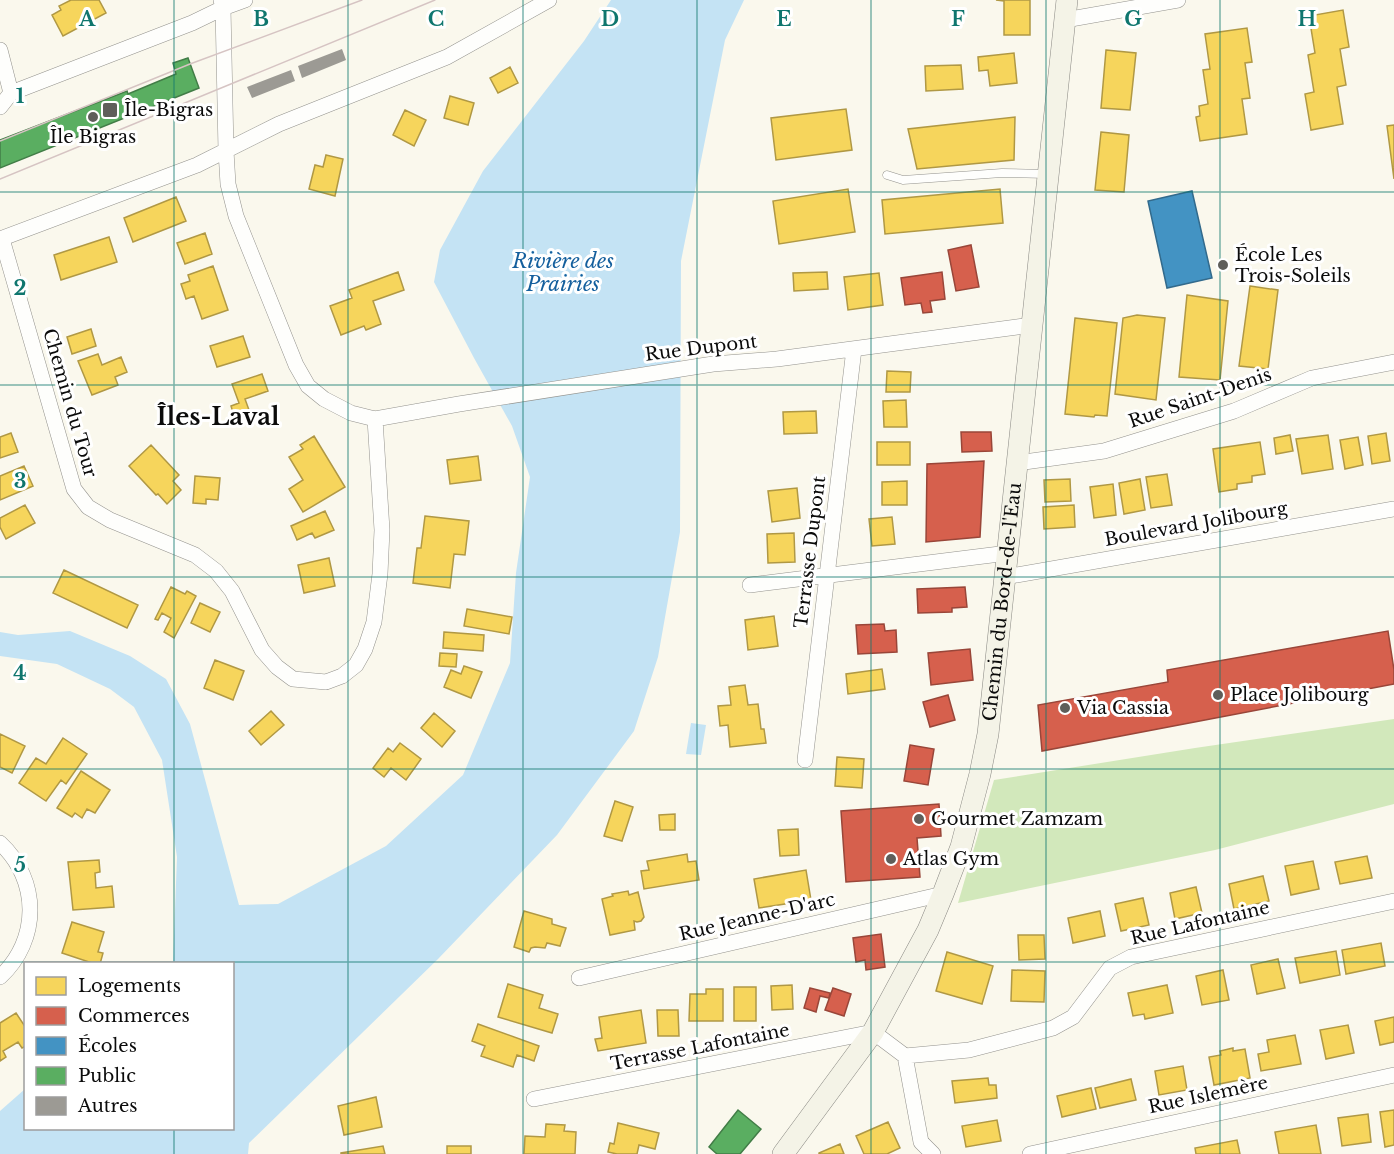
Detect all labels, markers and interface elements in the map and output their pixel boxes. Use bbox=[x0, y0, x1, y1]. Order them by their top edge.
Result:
text: A bbox=[78, 7, 96, 31]
text: B bbox=[253, 7, 269, 31]
text: C bbox=[428, 7, 444, 31]
text: D bbox=[601, 7, 619, 31]
text: E bbox=[776, 7, 792, 31]
text: F bbox=[951, 7, 965, 31]
text: G bbox=[1124, 7, 1142, 31]
text: H bbox=[1298, 7, 1317, 31]
text: 1 bbox=[16, 84, 25, 108]
place label: Île-Bigras bbox=[124, 98, 213, 121]
marker: Île-Bigras bbox=[101, 101, 119, 119]
marker: Île Bigras bbox=[86, 110, 100, 124]
place label: Île Bigras bbox=[50, 125, 136, 148]
place label: École Les Trois-Soleils bbox=[1235, 243, 1351, 287]
water label: Rivière des Prairies bbox=[511, 249, 614, 296]
marker: École Les Trois-Soleils bbox=[1216, 258, 1230, 272]
text: 2 bbox=[13, 276, 27, 300]
street label: Chemin du Tour bbox=[38, 326, 102, 480]
street label: Rue Dupont bbox=[644, 330, 759, 366]
street label: Rue Saint-Denis bbox=[1126, 363, 1274, 433]
district label: Îles-Laval bbox=[157, 402, 280, 431]
text: 3 bbox=[14, 469, 26, 493]
street label: Terrasse Dupont bbox=[790, 475, 830, 629]
street label: Chemin du Bord-de-l'Eau bbox=[978, 481, 1026, 722]
street label: Boulevard Jolibourg bbox=[1103, 497, 1289, 551]
text: 4 bbox=[13, 661, 27, 685]
place label: Place Jolibourg bbox=[1230, 684, 1369, 706]
marker: Place Jolibourg bbox=[1211, 688, 1225, 702]
place label: Via Cassia bbox=[1076, 697, 1169, 719]
marker: Via Cassia bbox=[1058, 701, 1072, 715]
place label: Gourmet Zamzam bbox=[931, 808, 1103, 830]
marker: Gourmet Zamzam bbox=[912, 812, 926, 826]
place label: Atlas Gym bbox=[902, 848, 999, 870]
marker: Atlas Gym bbox=[884, 852, 898, 866]
text: 5 bbox=[14, 853, 26, 877]
street label: Rue Jeanne-D'arc bbox=[677, 888, 837, 946]
street label: Rue Lafontaine bbox=[1128, 896, 1272, 950]
legend bbox=[24, 962, 234, 1130]
text: Logements bbox=[78, 975, 181, 997]
text: Commerces bbox=[78, 1005, 190, 1027]
street label: Terrasse Lafontaine bbox=[609, 1019, 791, 1075]
text: Écoles bbox=[78, 1034, 137, 1057]
text: Public bbox=[78, 1065, 136, 1087]
street label: Rue Islemère bbox=[1146, 1072, 1270, 1118]
text: Autres bbox=[77, 1095, 137, 1117]

